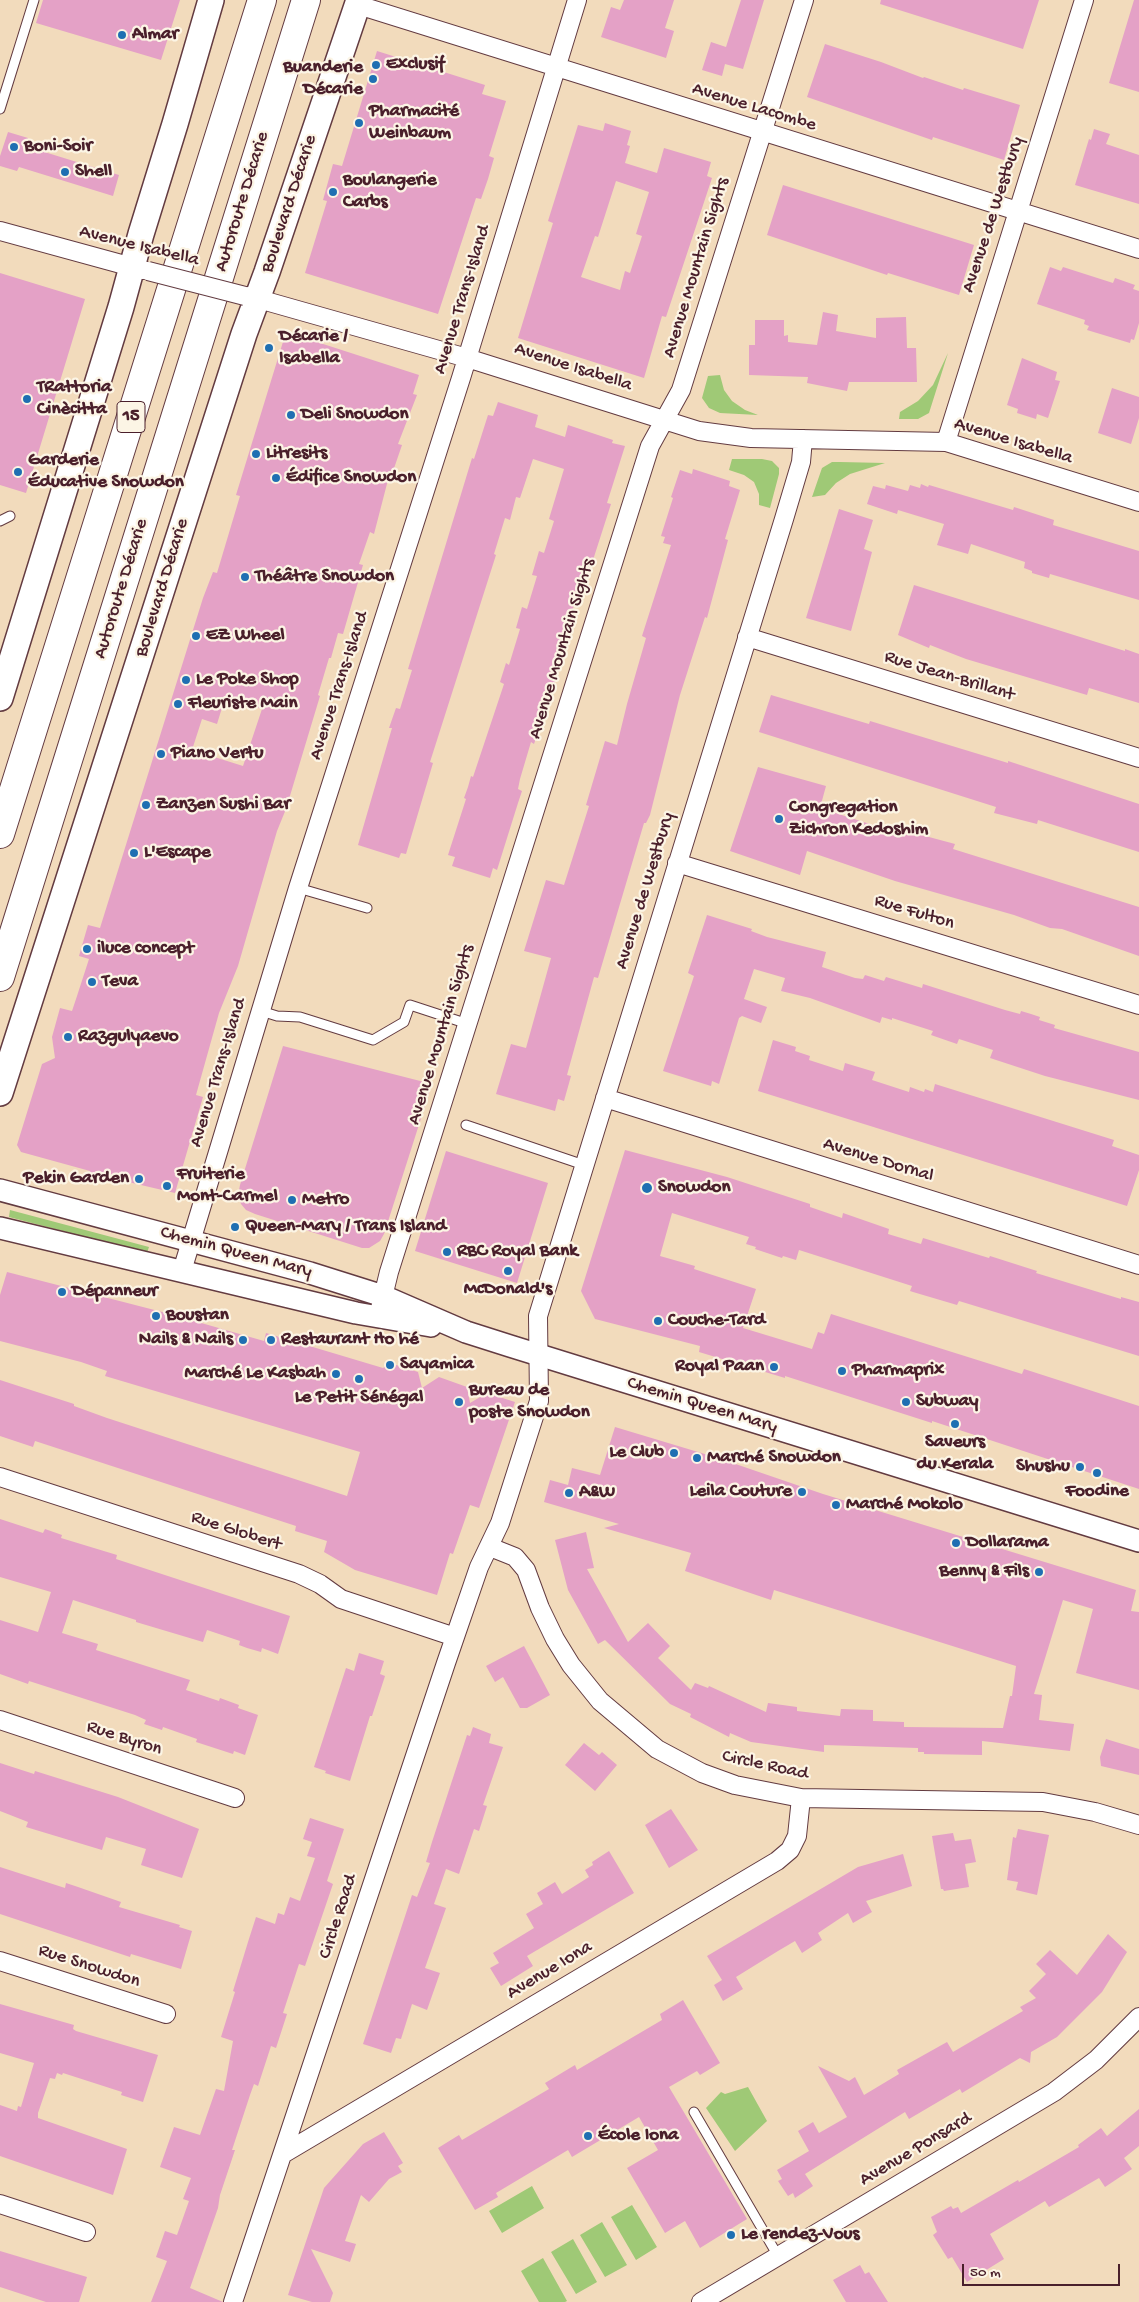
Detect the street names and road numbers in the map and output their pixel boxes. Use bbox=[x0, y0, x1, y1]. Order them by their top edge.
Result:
street label: Avenue Lacombe bbox=[689, 78, 819, 138]
street label: Autoroute Décarie bbox=[211, 129, 275, 275]
street label: Boulevard Décarie bbox=[257, 132, 323, 276]
street label: Avenue de Westbury bbox=[958, 134, 1030, 296]
street label: Avenue Mountain Sights bbox=[659, 175, 735, 361]
street label: Avenue Isabella bbox=[77, 221, 201, 273]
street label: Avenue Trans-Island bbox=[429, 223, 497, 377]
street label: Avenue Isabella bbox=[511, 338, 635, 398]
road number: 15 bbox=[117, 402, 145, 432]
street label: Avenue Isabella bbox=[951, 413, 1075, 471]
street label: Autoroute Décarie bbox=[90, 516, 154, 662]
street label: Boulevard Décarie bbox=[131, 516, 195, 660]
street label: Avenue Mountain Sights bbox=[525, 556, 601, 742]
street label: Avenue Trans-Island bbox=[305, 609, 375, 763]
street label: Rue Jean-Brillant bbox=[881, 646, 1017, 708]
street label: Avenue de Westbury bbox=[611, 810, 681, 972]
street label: Rue Fulton bbox=[871, 890, 957, 936]
street label: Avenue Mountain Sights bbox=[404, 942, 480, 1128]
street label: Avenue Trans-Island bbox=[185, 996, 253, 1150]
street label: Avenue Dornal bbox=[820, 1133, 936, 1189]
street label: Chemin Queen Mary bbox=[158, 1222, 314, 1284]
street label: Chemin Queen Mary bbox=[624, 1372, 780, 1440]
street label: Rue Globert bbox=[188, 1507, 284, 1557]
street label: Rue Byron bbox=[83, 1716, 165, 1762]
street label: Circle Road bbox=[720, 1746, 810, 1786]
street label: Circle Road bbox=[315, 1872, 363, 1962]
street label: Avenue Iona bbox=[503, 1937, 597, 2005]
street label: Rue Snowdon bbox=[35, 1940, 143, 1994]
street label: Avenue Ponsard bbox=[856, 2108, 976, 2192]

